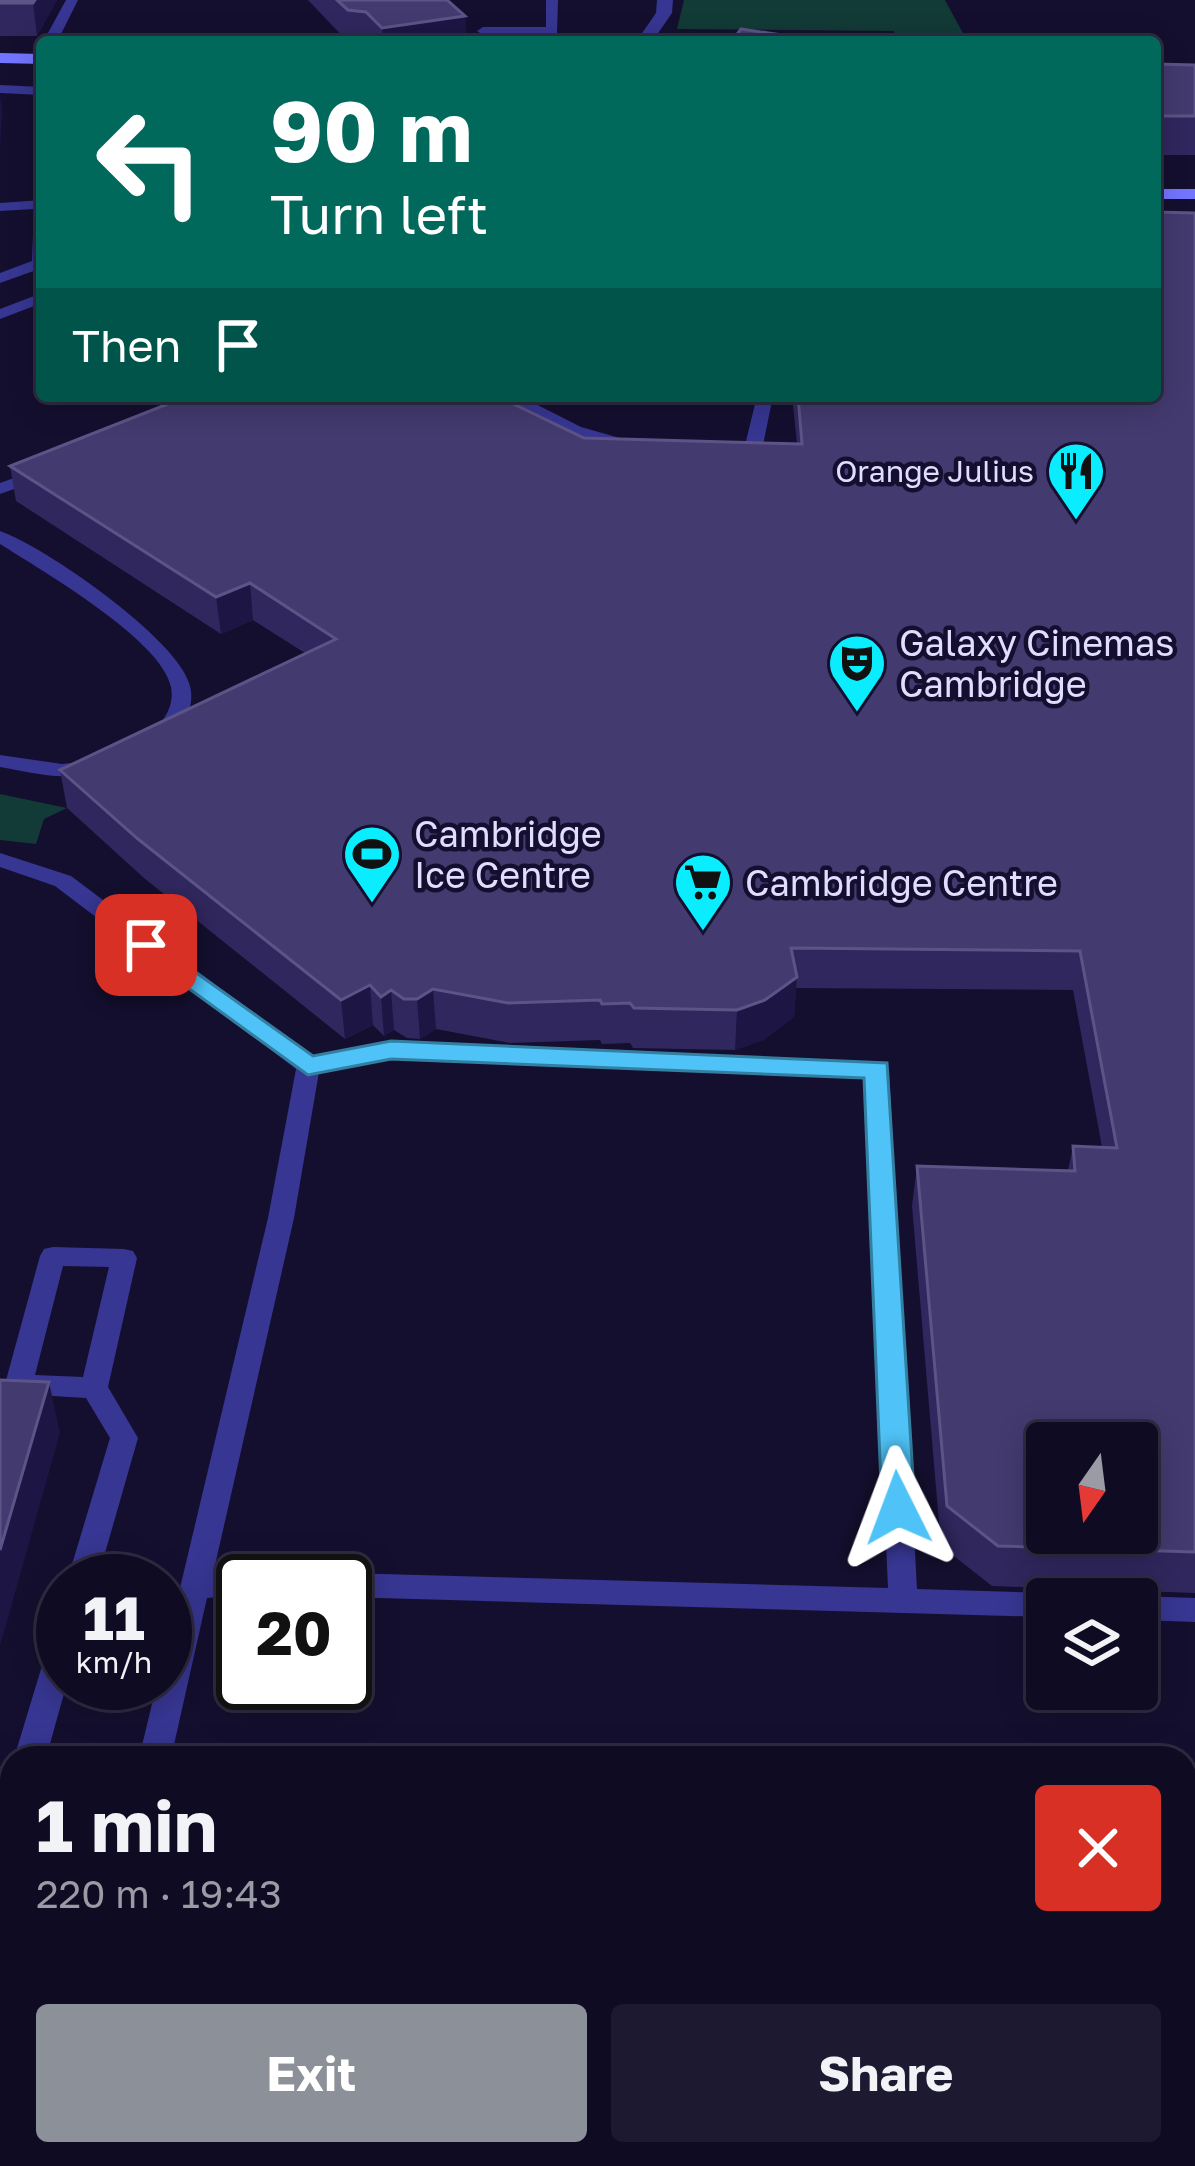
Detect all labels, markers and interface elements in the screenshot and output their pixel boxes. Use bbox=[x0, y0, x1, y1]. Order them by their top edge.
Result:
text: 90 m bbox=[270, 80, 472, 180]
icon: left bbox=[72, 84, 228, 240]
text: Turn left bbox=[270, 181, 488, 246]
icon: arrive bbox=[205, 312, 271, 378]
text: Then bbox=[72, 318, 181, 372]
restaurant icon: Orange Julius bbox=[1045, 440, 1107, 522]
place label: Orange Julius bbox=[835, 453, 1034, 489]
place label: Galaxy Cinemas Cambridge bbox=[899, 621, 1174, 705]
theatre icon: Galaxy Cinemas Cambridge bbox=[826, 632, 888, 714]
place label: Cambridge Ice Centre bbox=[414, 812, 602, 896]
sports icon: Cambridge Ice Centre bbox=[341, 823, 403, 905]
supermarket icon: Cambridge Centre bbox=[672, 851, 734, 933]
place label: Cambridge Centre bbox=[745, 861, 1058, 904]
pin bbox=[95, 894, 197, 996]
icon: arrive bbox=[113, 912, 179, 978]
north arrow bbox=[1026, 1422, 1158, 1554]
map controls bbox=[1026, 1422, 1158, 1710]
position arrow bbox=[835, 1445, 961, 1571]
speed limit sign: 20 bbox=[216, 1554, 372, 1710]
button: layers bbox=[1026, 1578, 1158, 1710]
text: 11 bbox=[83, 1581, 145, 1653]
text: km/h bbox=[76, 1644, 152, 1680]
text: 1 min bbox=[36, 1781, 217, 1868]
button: close bbox=[1035, 1785, 1161, 1911]
text: 220 m · 19:43 bbox=[36, 1870, 282, 1917]
button: Exit bbox=[36, 2004, 587, 2142]
button: Share bbox=[611, 2004, 1161, 2142]

